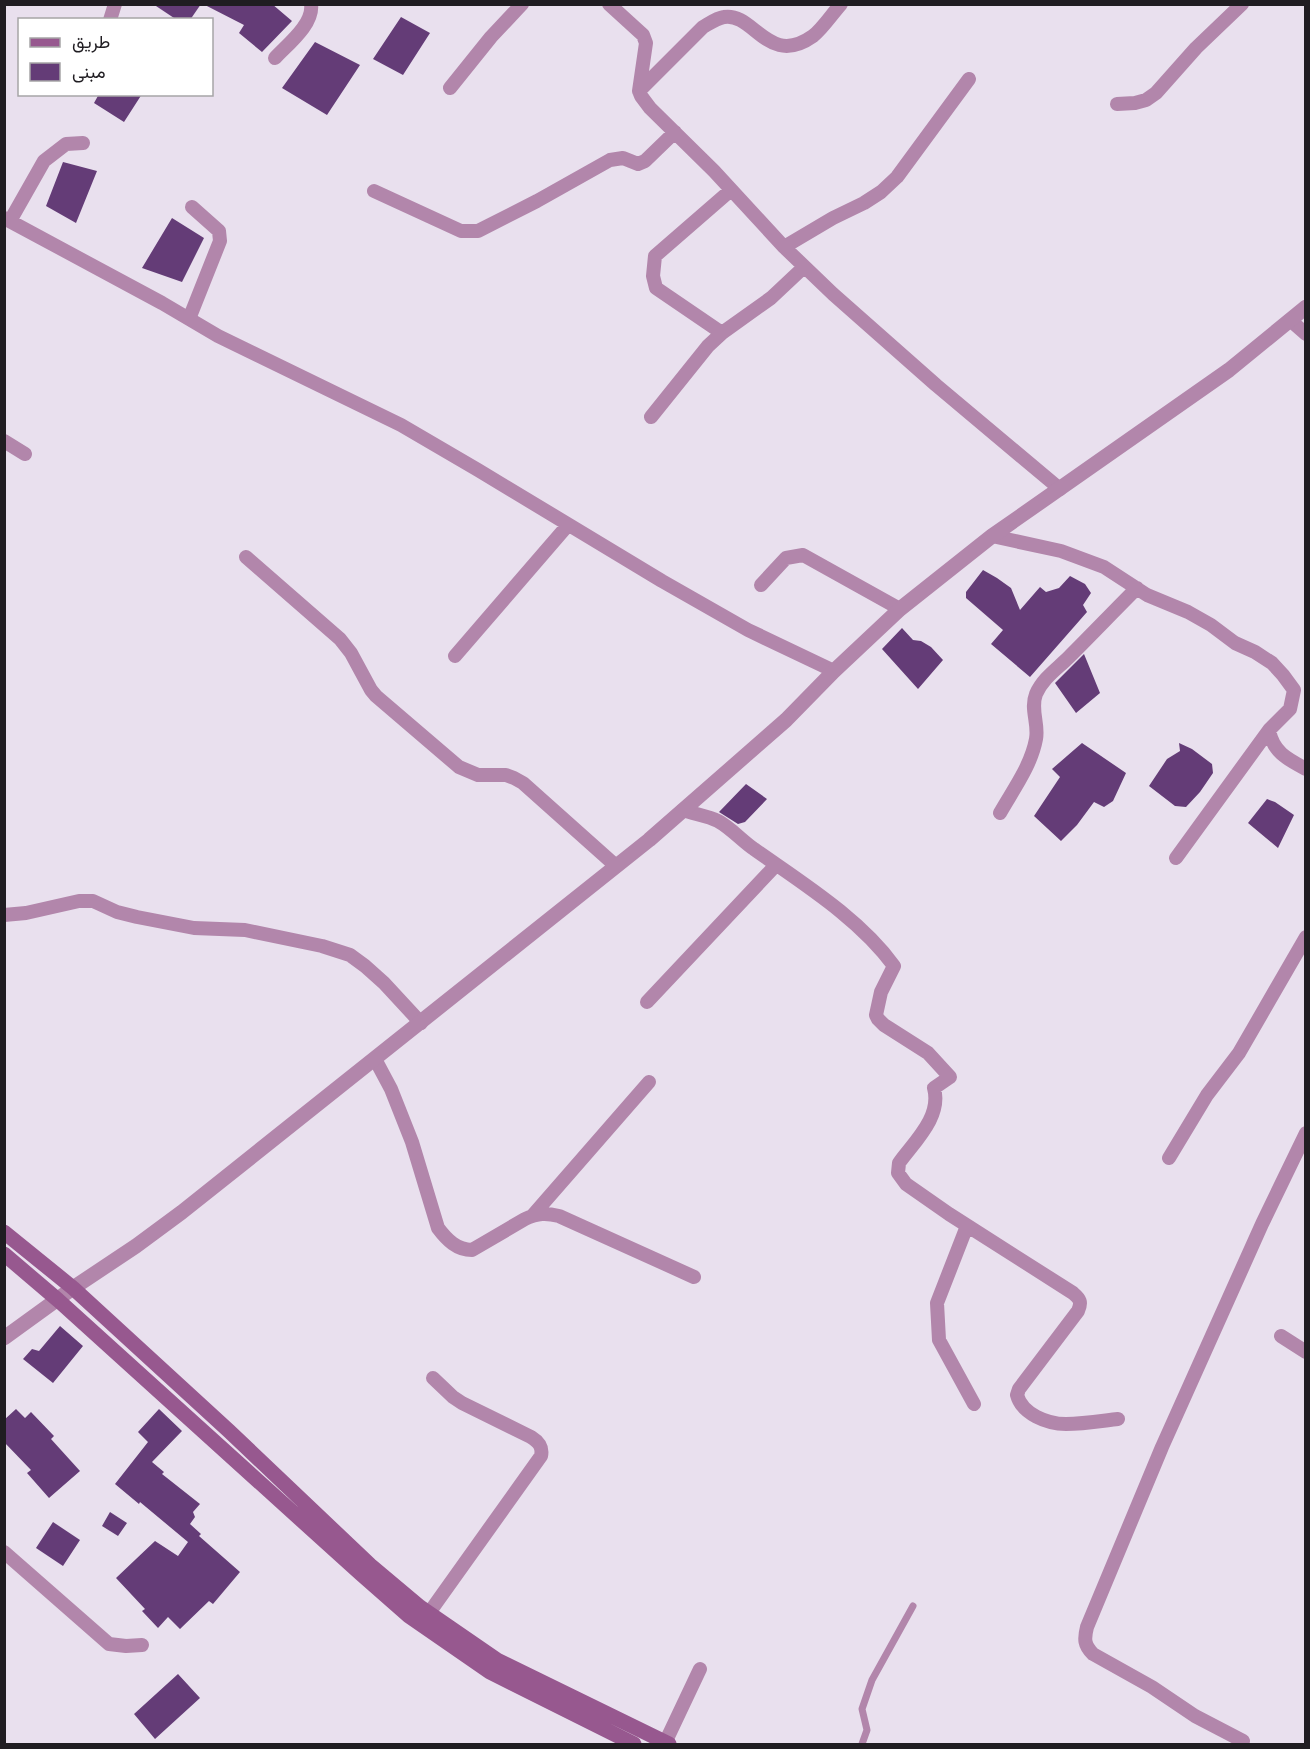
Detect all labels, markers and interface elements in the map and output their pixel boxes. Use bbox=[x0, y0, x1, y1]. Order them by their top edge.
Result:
legend bbox=[18, 18, 213, 96]
text: طريق bbox=[72, 30, 110, 53]
text: مبنى bbox=[72, 60, 106, 83]

